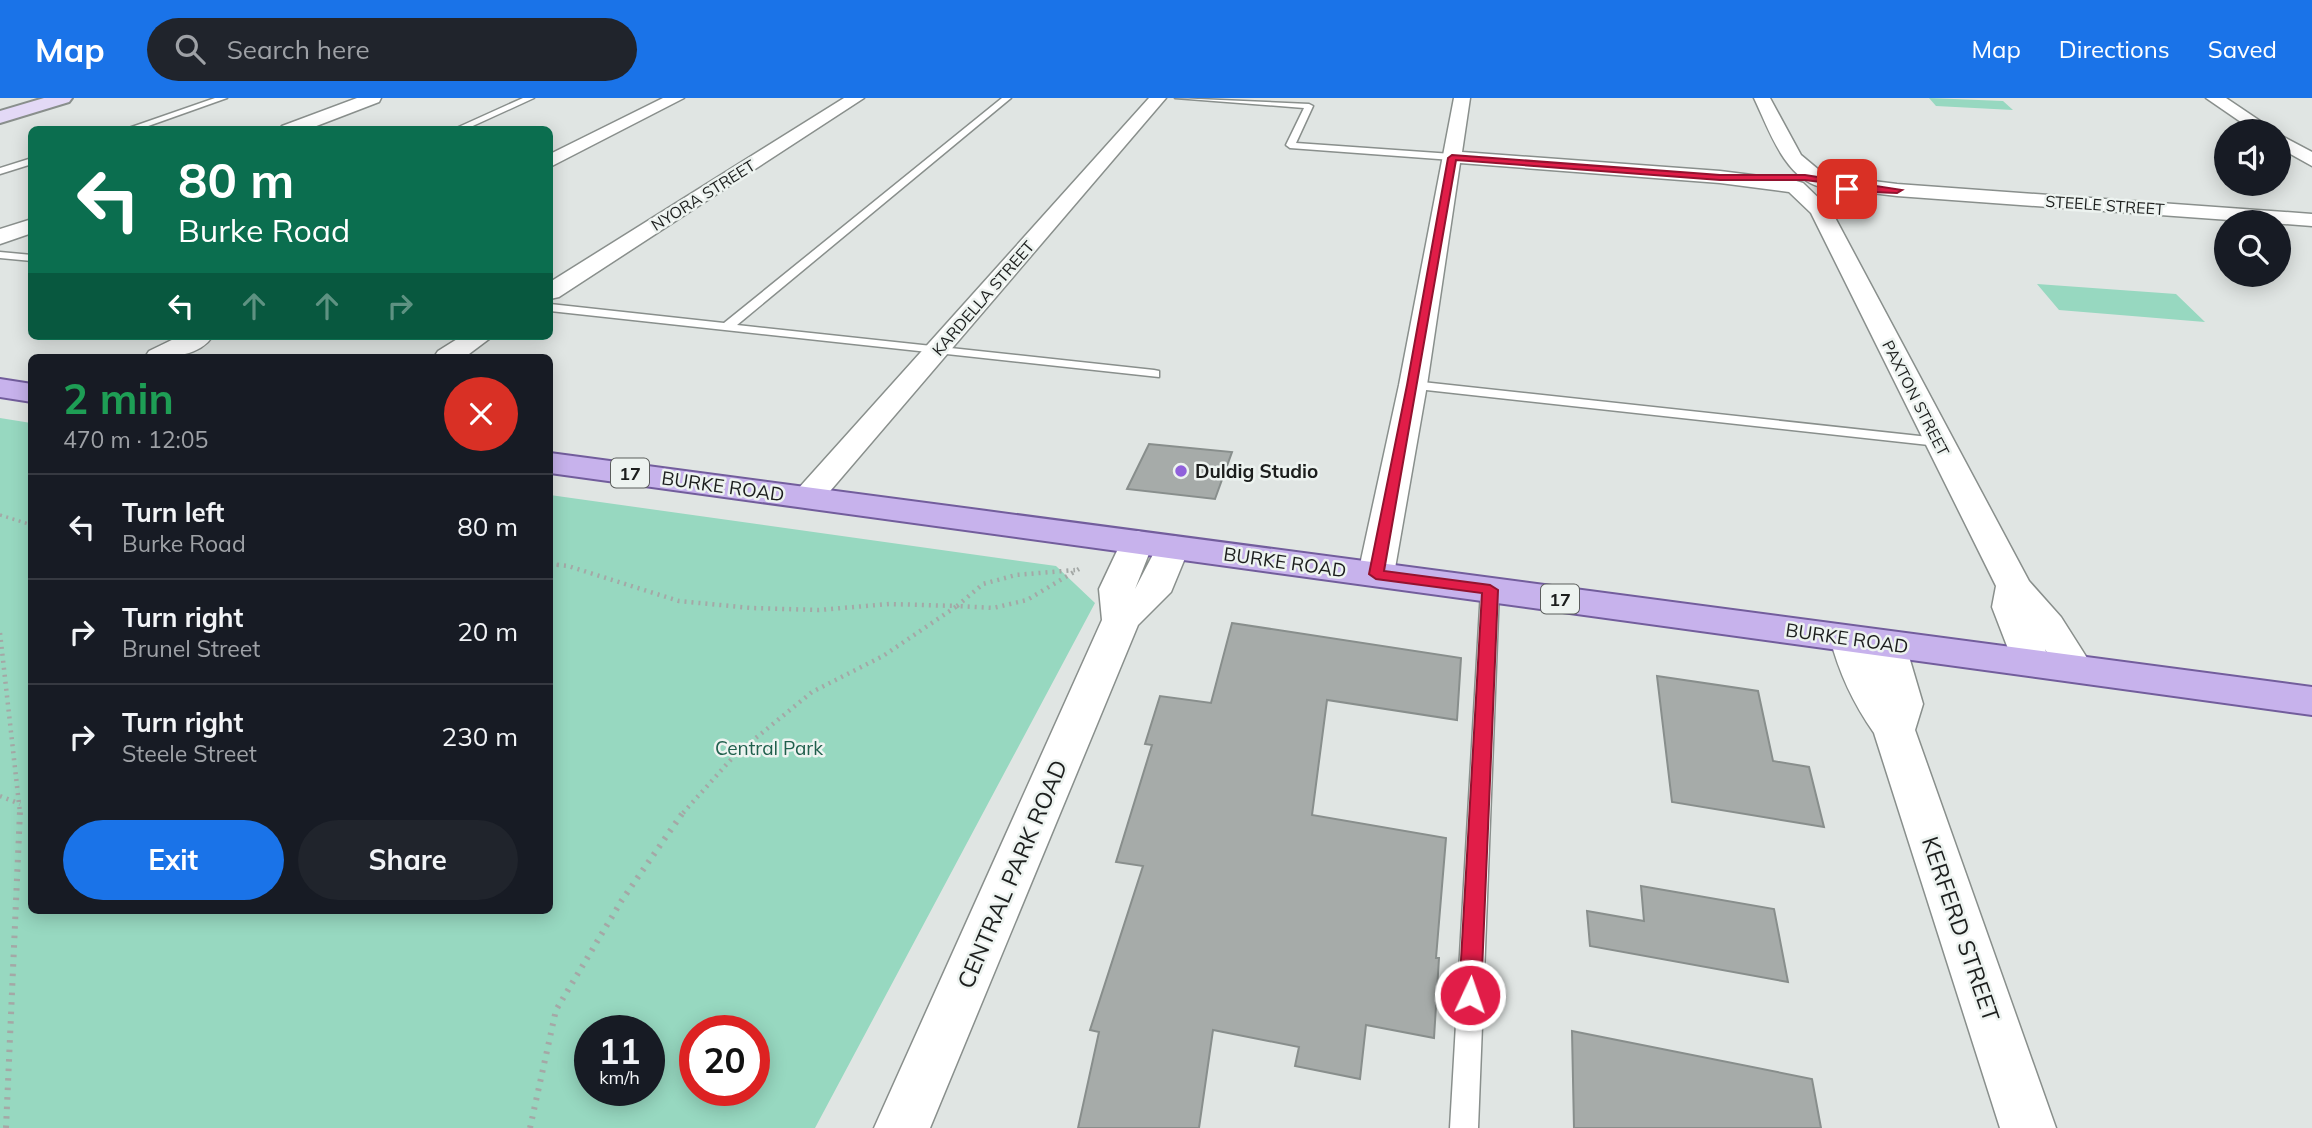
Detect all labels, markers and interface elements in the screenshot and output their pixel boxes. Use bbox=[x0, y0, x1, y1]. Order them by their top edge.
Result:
search box bbox=[147, 18, 637, 81]
text: Map bbox=[35, 29, 105, 70]
icon: search bbox=[171, 30, 209, 68]
text: Search here bbox=[227, 33, 370, 66]
text: Map bbox=[1971, 34, 2021, 64]
text: Directions bbox=[2059, 34, 2170, 64]
text: Saved bbox=[2208, 34, 2277, 64]
map controls bbox=[2214, 119, 2291, 287]
button: sound bbox=[2214, 119, 2291, 196]
text: 80 m bbox=[178, 149, 294, 210]
icon: left bbox=[63, 154, 154, 245]
street label: NYORA STREET bbox=[647, 155, 759, 235]
pin bbox=[1817, 159, 1877, 219]
icon: arrive bbox=[1828, 170, 1866, 208]
street label: STEELE STREET bbox=[2045, 191, 2166, 219]
text: Burke Road bbox=[178, 210, 350, 250]
button: search bbox=[2214, 210, 2291, 287]
street label: KARDELLA STREET bbox=[928, 236, 1039, 360]
icon: left bbox=[162, 287, 200, 325]
icon: ahead bbox=[235, 287, 273, 325]
icon: ahead bbox=[308, 287, 346, 325]
icon: right bbox=[381, 287, 419, 325]
street label: PAXTON STREET bbox=[1878, 337, 1954, 460]
text: 2 min bbox=[63, 372, 174, 425]
button: close bbox=[444, 377, 518, 451]
text: 470 m · 12:05 bbox=[63, 425, 208, 454]
road number: 17 bbox=[611, 458, 649, 488]
place label: Duldig Studio bbox=[1195, 459, 1318, 483]
marker: Duldig Studio bbox=[1173, 463, 1189, 479]
street label: BURKE ROAD bbox=[660, 466, 786, 506]
text: Turn left bbox=[122, 496, 224, 529]
icon: left bbox=[63, 508, 101, 546]
text: 80 m bbox=[457, 510, 518, 543]
text: Burke Road bbox=[122, 529, 246, 558]
street label: BURKE ROAD bbox=[1222, 542, 1348, 582]
road number: 17 bbox=[1541, 584, 1579, 614]
text: Turn right bbox=[122, 601, 243, 634]
icon: right bbox=[63, 613, 101, 651]
text: 20 m bbox=[457, 615, 518, 648]
street label: BURKE ROAD bbox=[1784, 618, 1910, 658]
text: Brunel Street bbox=[122, 634, 260, 663]
text: Turn right bbox=[122, 706, 243, 739]
icon: right bbox=[63, 718, 101, 756]
text: 230 m bbox=[442, 720, 518, 753]
park label: Central Park bbox=[715, 736, 823, 760]
text: Steele Street bbox=[122, 739, 257, 768]
street label: CENTRAL PARK ROAD bbox=[951, 755, 1073, 993]
button: Exit bbox=[63, 820, 284, 900]
button: Share bbox=[298, 820, 518, 900]
street label: KERFERD STREET bbox=[1916, 833, 2006, 1026]
position arrow bbox=[1433, 958, 1507, 1032]
speed limit sign: 20 bbox=[679, 1015, 770, 1106]
text: 11 bbox=[598, 1029, 641, 1073]
text: km/h bbox=[599, 1066, 640, 1089]

